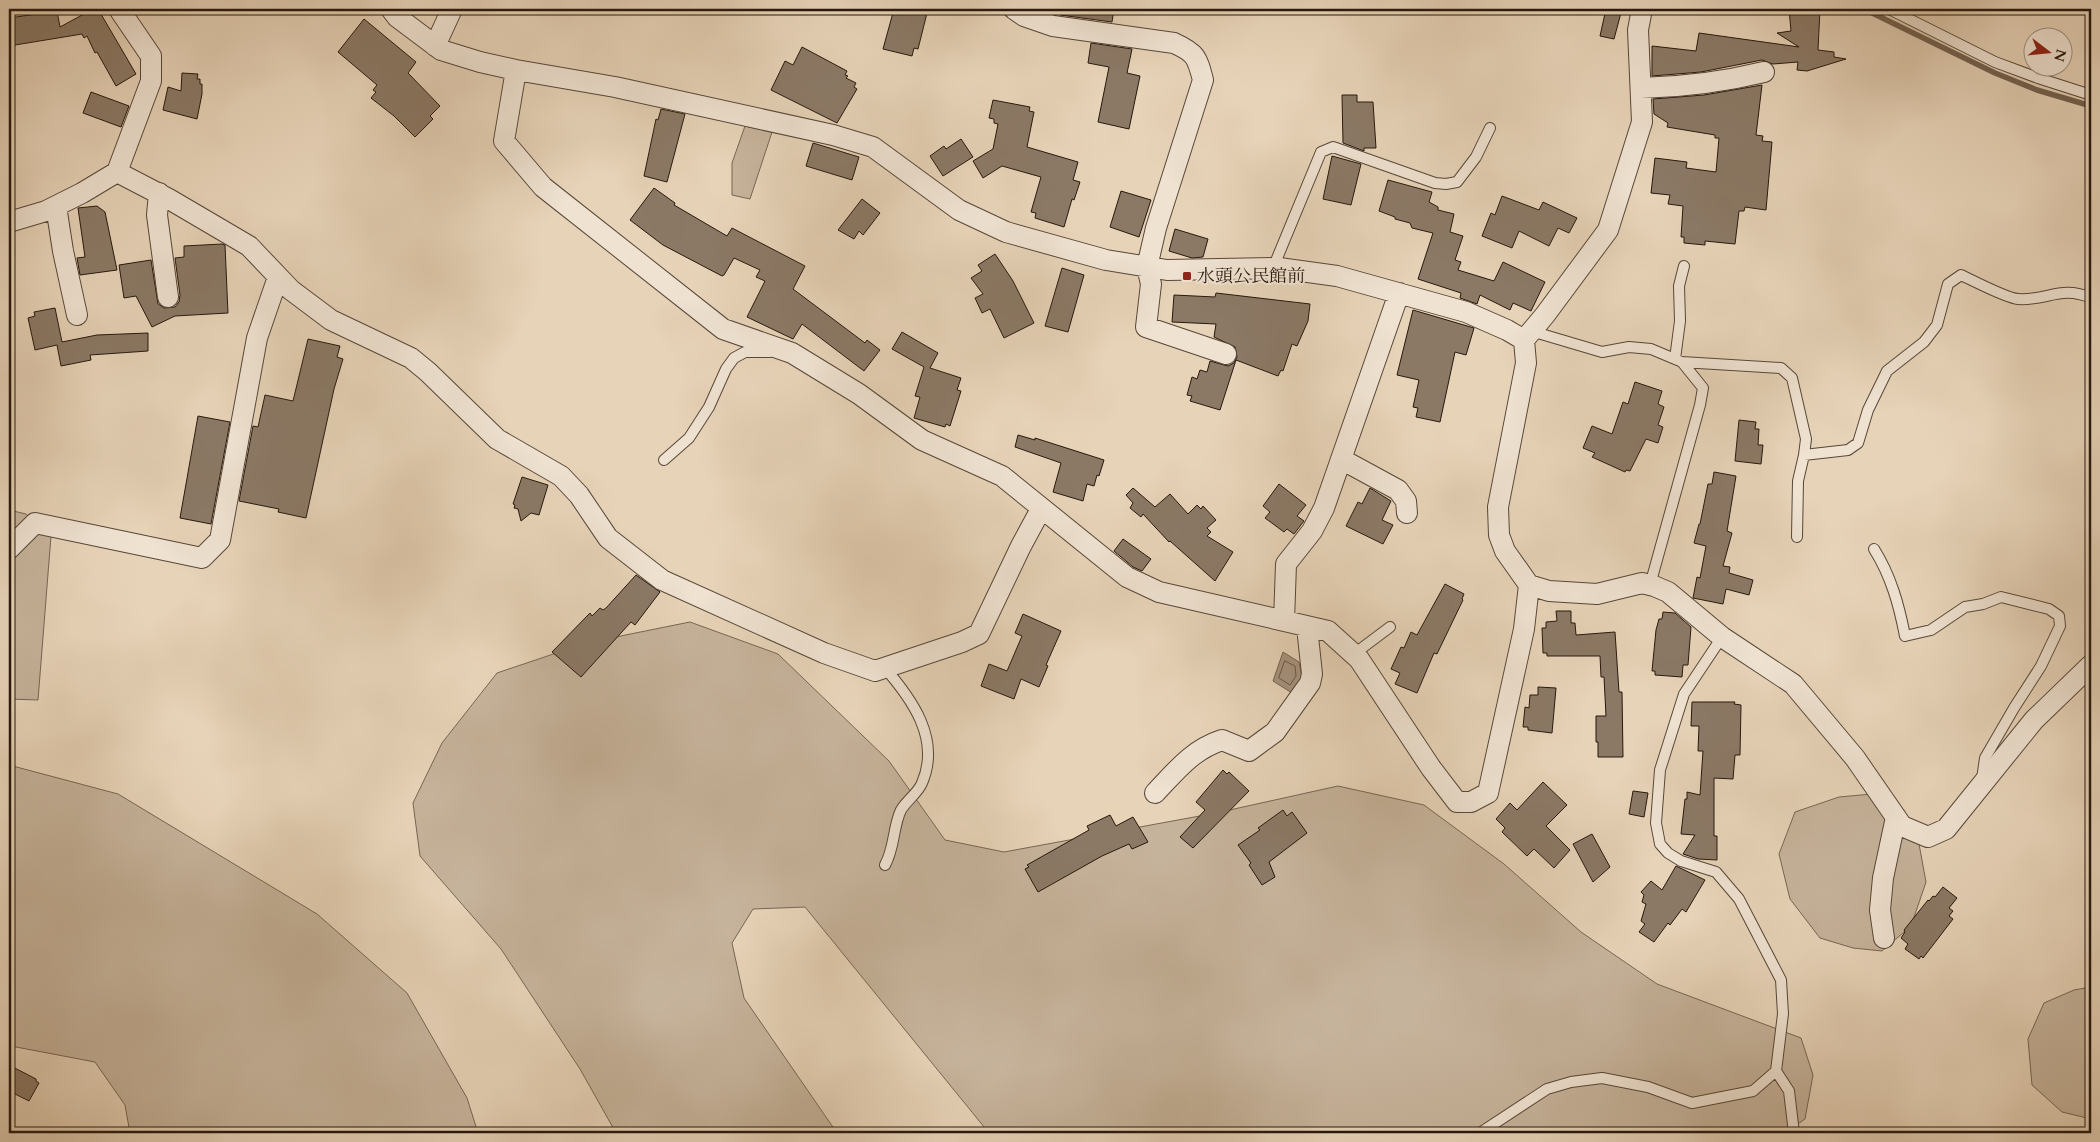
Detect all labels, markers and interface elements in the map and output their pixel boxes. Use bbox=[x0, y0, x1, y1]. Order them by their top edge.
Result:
north arrow bbox=[2022, 28, 2072, 78]
text: N bbox=[2049, 47, 2071, 64]
place label: 水頭公民館前 bbox=[1197, 264, 1305, 289]
marker: 水頭公民館前 bbox=[1181, 270, 1193, 282]

